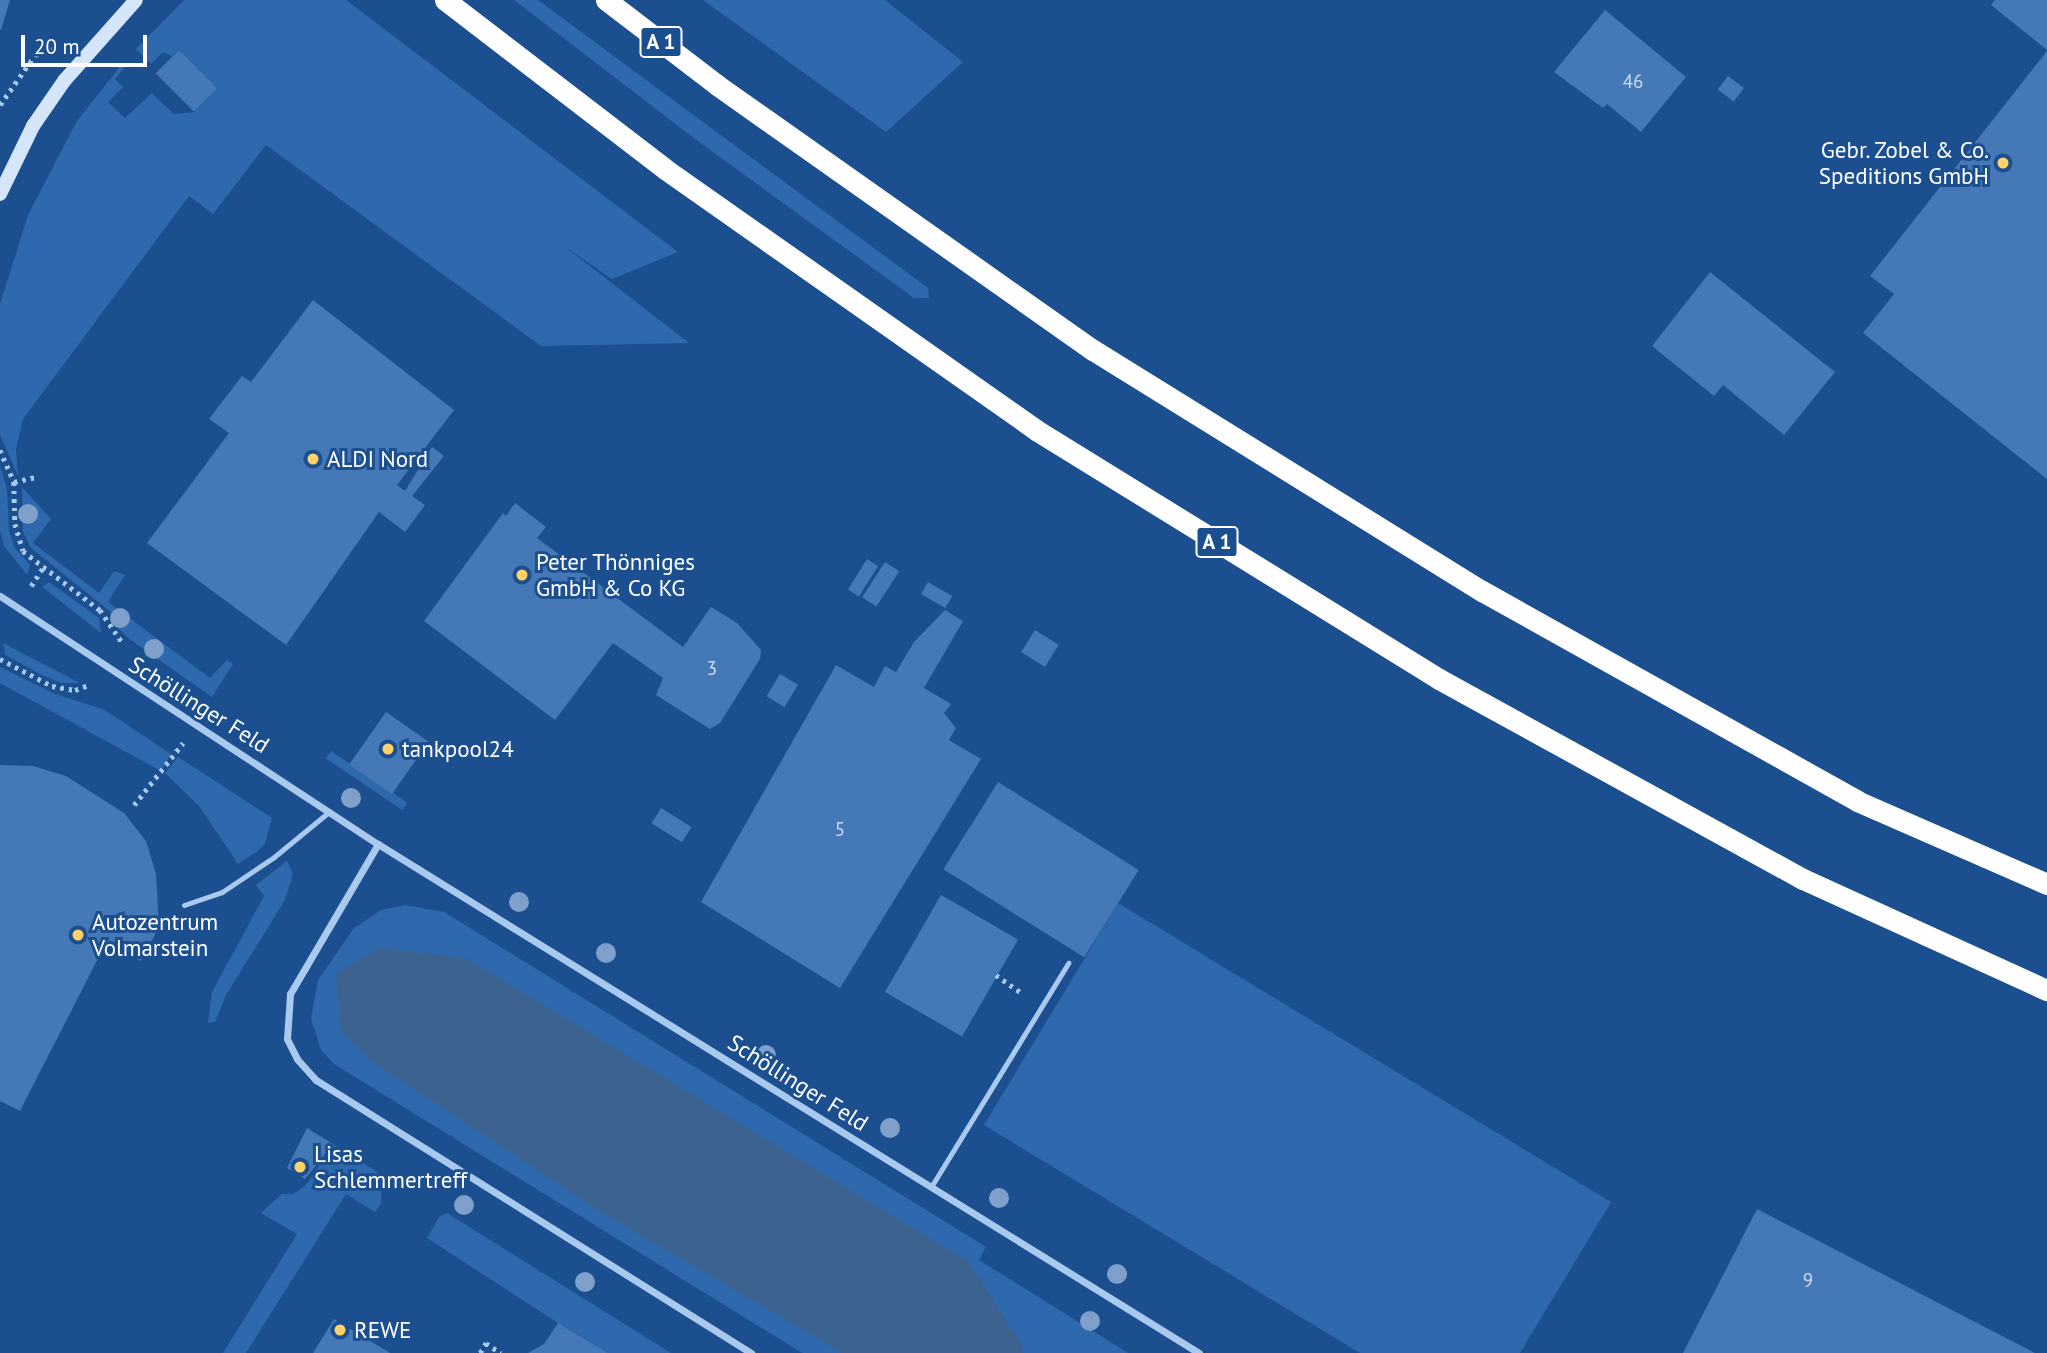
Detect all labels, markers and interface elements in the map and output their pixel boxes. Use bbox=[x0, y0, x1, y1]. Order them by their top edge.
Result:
scale bar bbox=[24, 21, 150, 65]
road number: A 1 bbox=[638, 24, 684, 60]
text: 20 m bbox=[34, 33, 80, 60]
house number: 46 bbox=[1623, 71, 1643, 93]
place label: Gebr. Zobel & Co. Speditions GmbH bbox=[1819, 136, 1989, 190]
marker: Gebr. Zobel & Co. Speditions GmbH bbox=[1995, 155, 2011, 171]
place label: ALDI Nord bbox=[327, 445, 428, 473]
marker: ALDI Nord bbox=[305, 451, 321, 467]
road number: A 1 bbox=[1194, 524, 1240, 560]
place label: Peter Thönniges GmbH & Co KG bbox=[536, 548, 696, 602]
marker: Peter Thönniges GmbH & Co KG bbox=[514, 567, 530, 583]
street label: Schöllinger Feld bbox=[124, 651, 274, 759]
house number: 3 bbox=[707, 658, 717, 680]
place label: tankpool24 bbox=[402, 735, 514, 763]
marker: tankpool24 bbox=[380, 741, 396, 757]
house number: 5 bbox=[835, 819, 845, 841]
place label: Autozentrum Volmarstein bbox=[92, 908, 218, 962]
marker: Autozentrum Volmarstein bbox=[70, 927, 86, 943]
street label: Schöllinger Feld bbox=[723, 1029, 873, 1137]
place label: Lisas Schlemmertreff bbox=[314, 1140, 467, 1194]
marker: Lisas Schlemmertreff bbox=[292, 1159, 308, 1175]
house number: 9 bbox=[1803, 1270, 1813, 1292]
place label: REWE bbox=[354, 1316, 411, 1344]
marker: REWE bbox=[332, 1322, 348, 1338]

